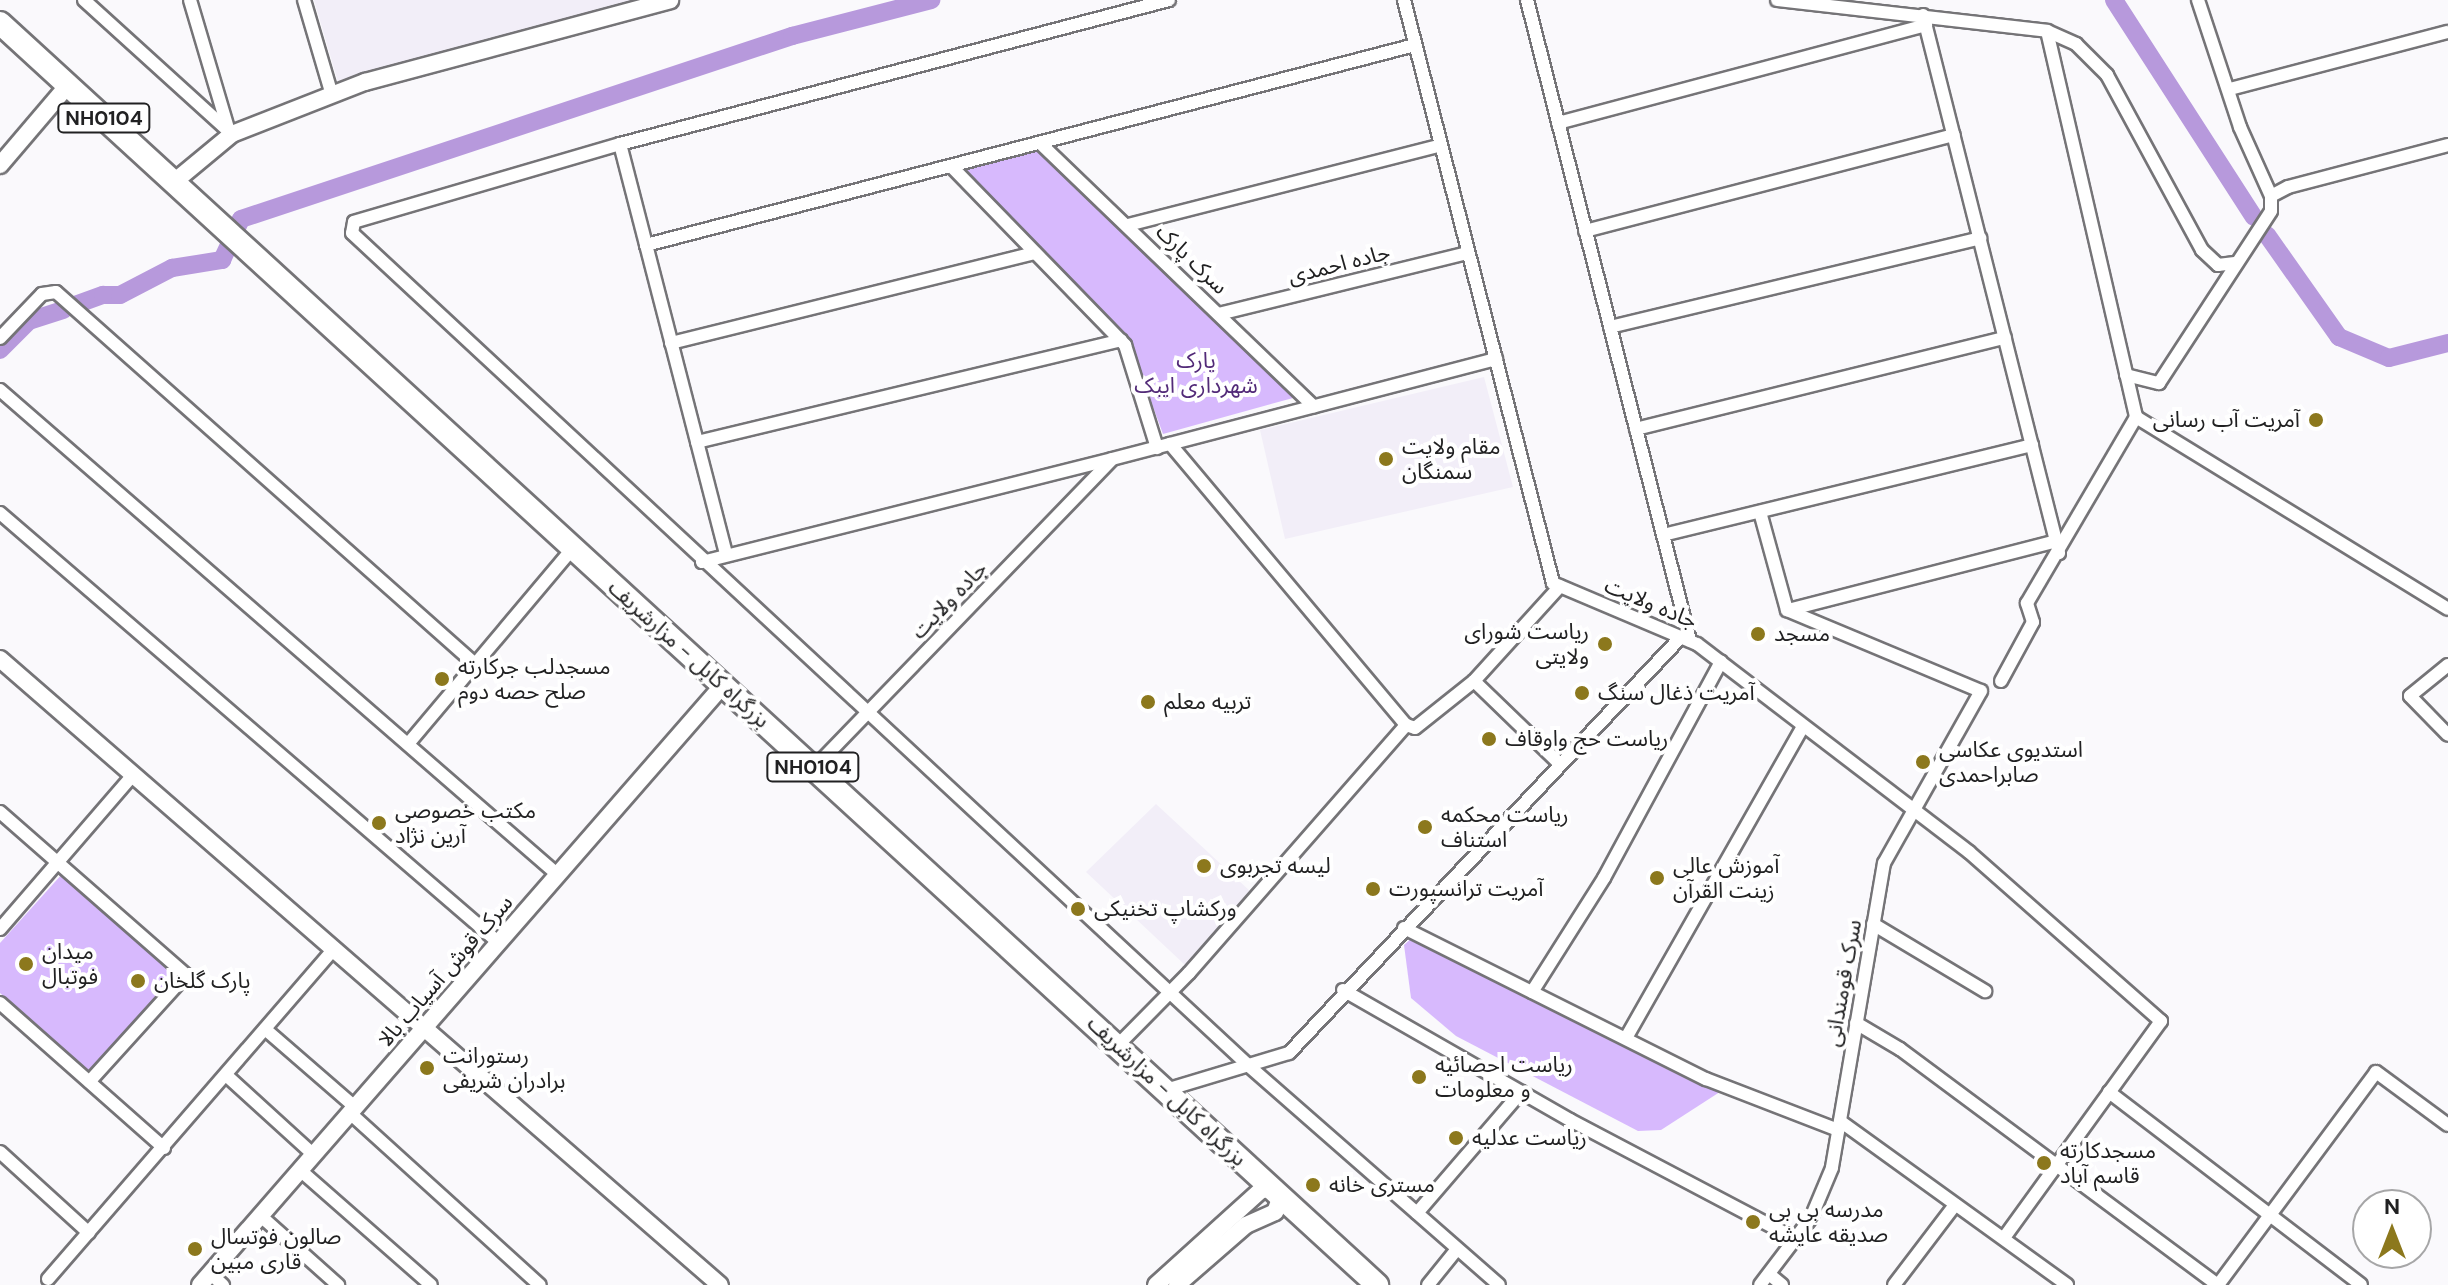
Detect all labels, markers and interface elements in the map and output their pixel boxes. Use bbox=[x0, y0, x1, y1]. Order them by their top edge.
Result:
road number: NH0104 bbox=[56, 102, 152, 134]
street label: سرک پارک bbox=[1151, 218, 1233, 300]
street label: جاده احمدی bbox=[1285, 239, 1393, 289]
park label: پارک شهرداری ایبک bbox=[1134, 347, 1258, 398]
place label: آمریت آب رسانی bbox=[2153, 407, 2300, 433]
marker: آمریت آب رسانی bbox=[2307, 411, 2325, 429]
place label: مقام ولایت سمنگان bbox=[1402, 433, 1501, 484]
marker: مقام ولایت سمنگان bbox=[1377, 450, 1395, 468]
street label: جاده ولایت bbox=[906, 556, 992, 644]
street label: جاده ولایت bbox=[1601, 572, 1701, 634]
street label: بزرگراه کابل - مزارشریف bbox=[603, 574, 775, 734]
place label: ریاست شورای ولایتی bbox=[1464, 618, 1589, 670]
place label: مسجد bbox=[1774, 621, 1830, 647]
marker: مسجد bbox=[1749, 625, 1767, 643]
marker: ریاست شورای ولایتی bbox=[1596, 635, 1614, 653]
place label: مسجدلب جرکارته صلح حصه دوم bbox=[458, 653, 611, 704]
marker: مسجدلب جرکارته صلح حصه دوم bbox=[433, 670, 451, 688]
place label: آمریت ذغال سنگ bbox=[1598, 680, 1755, 706]
marker: آمریت ذغال سنگ bbox=[1573, 684, 1591, 702]
place label: تربیه معلم bbox=[1164, 689, 1251, 715]
marker: تربیه معلم bbox=[1139, 693, 1157, 711]
place label: ریاست حج واوقاف bbox=[1505, 726, 1668, 752]
marker: ریاست حج واوقاف bbox=[1480, 730, 1498, 748]
place label: استدیوی عکاسی صابراحمدی bbox=[1939, 736, 2083, 788]
road number: NH0104 bbox=[765, 751, 861, 783]
marker: استدیوی عکاسی صابراحمدی bbox=[1914, 753, 1932, 771]
place label: مکتب خصوصی آرین نژاد bbox=[395, 797, 536, 848]
place label: ریاست محکمه استناف bbox=[1441, 801, 1569, 852]
marker: مکتب خصوصی آرین نژاد bbox=[370, 814, 388, 832]
marker: ریاست محکمه استناف bbox=[1416, 818, 1434, 836]
place label: آموزش عالی زینت القرآن bbox=[1673, 852, 1779, 904]
place label: لیسه تجربوی bbox=[1220, 853, 1331, 879]
marker: لیسه تجربوی bbox=[1195, 857, 1213, 875]
marker: آموزش عالی زینت القرآن bbox=[1648, 869, 1666, 887]
place label: آمریت ترانسپورت bbox=[1389, 876, 1543, 902]
marker: آمریت ترانسپورت bbox=[1364, 880, 1382, 898]
street label: سرک قوش آسیاب بالا bbox=[372, 890, 518, 1052]
place label: ورکشاپ تخنیکی bbox=[1094, 896, 1237, 922]
marker: ورکشاپ تخنیکی bbox=[1069, 900, 1087, 918]
street label: سرک قومندانی bbox=[1819, 917, 1867, 1049]
place label: میدان فوتبال bbox=[42, 938, 98, 990]
marker: میدان فوتبال bbox=[17, 955, 35, 973]
place label: پارک گلخان bbox=[154, 968, 250, 994]
marker: پارک گلخان bbox=[129, 972, 147, 990]
street label: بزرگراه کابل - مزارشریف bbox=[1082, 1010, 1252, 1172]
place label: رستورانت برادران شریفی bbox=[443, 1042, 565, 1094]
place label: ریاست احصائیه و معلومات bbox=[1435, 1051, 1573, 1102]
marker: رستورانت برادران شریفی bbox=[418, 1059, 436, 1077]
marker: ریاست احصائیه و معلومات bbox=[1410, 1068, 1428, 1086]
place label: ریاست عدلیه bbox=[1472, 1125, 1587, 1151]
marker: ریاست عدلیه bbox=[1447, 1129, 1465, 1147]
place label: مسجدکارته قاسم آباد bbox=[2060, 1137, 2156, 1188]
marker: مسجدکارته قاسم آباد bbox=[2035, 1154, 2053, 1172]
place label: مستری خانه bbox=[1329, 1172, 1435, 1198]
marker: مستری خانه bbox=[1304, 1176, 1322, 1194]
north arrow bbox=[2352, 1189, 2432, 1269]
text: N bbox=[2384, 1192, 2400, 1221]
place label: مدرسه بی بی صدیقه عایشه bbox=[1769, 1196, 1888, 1248]
marker: مدرسه بی بی صدیقه عایشه bbox=[1744, 1213, 1762, 1231]
place label: صالون فوتسال قاری مبین bbox=[211, 1223, 341, 1274]
marker: صالون فوتسال قاری مبین bbox=[186, 1240, 204, 1258]

